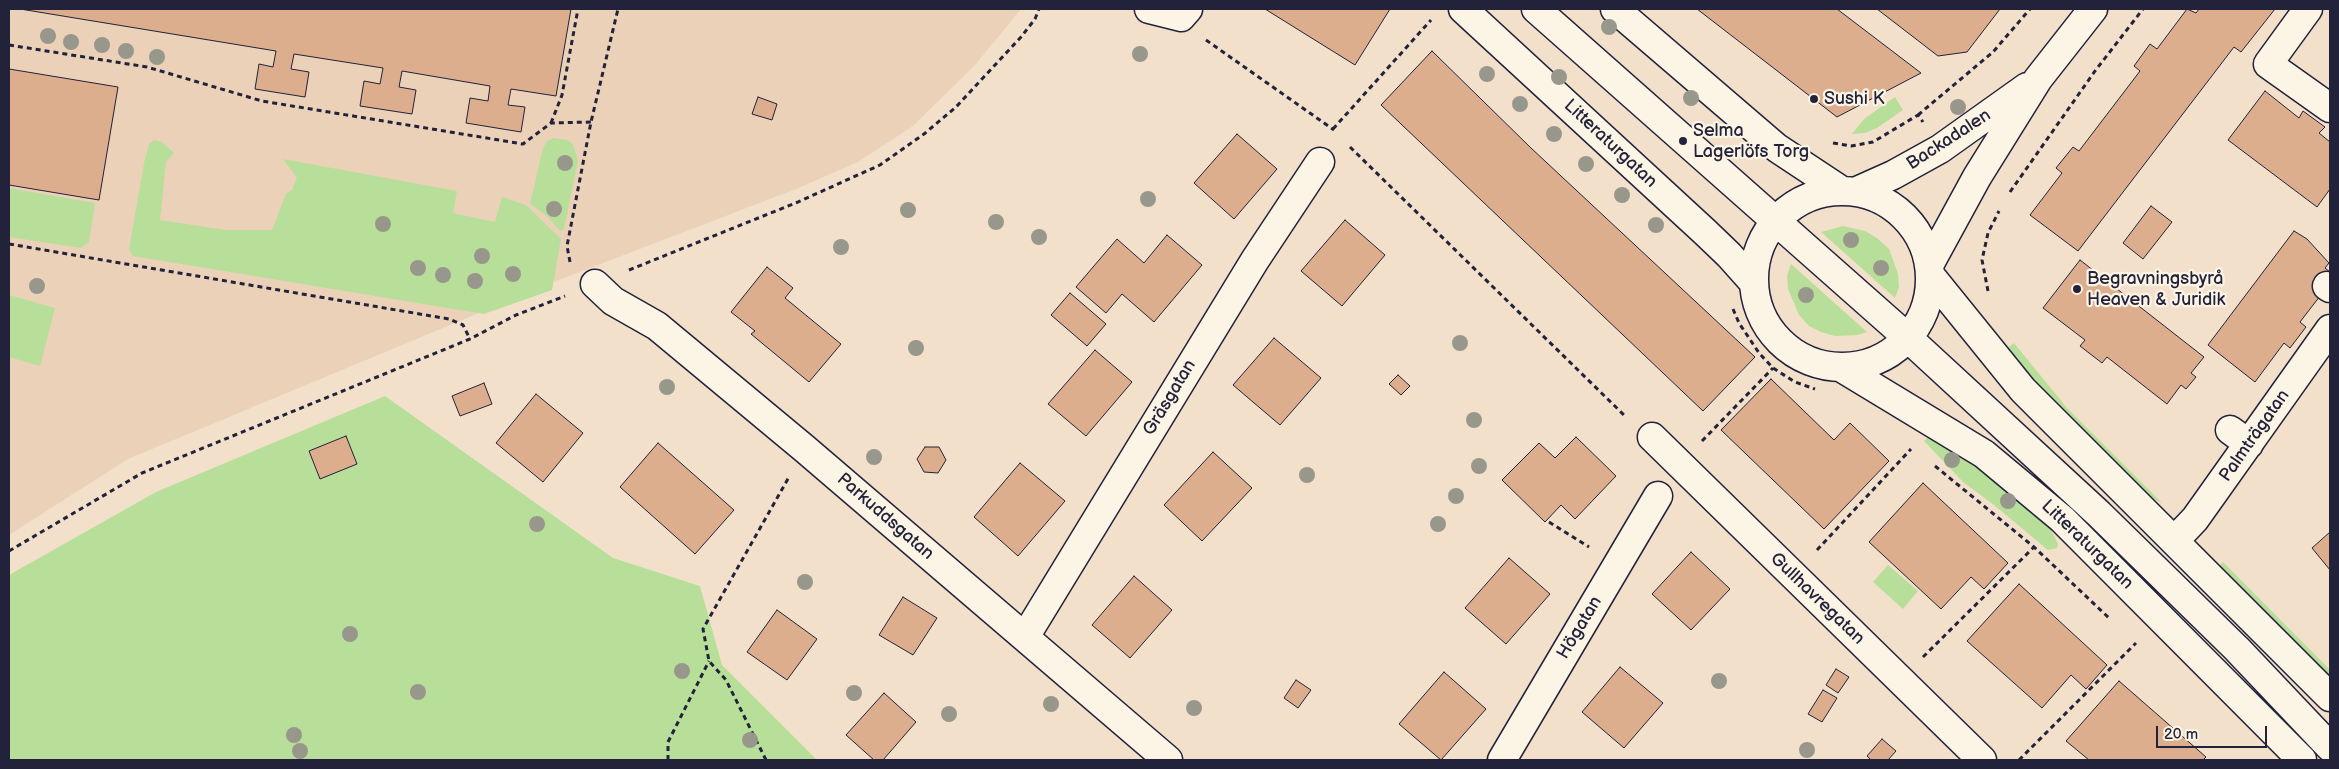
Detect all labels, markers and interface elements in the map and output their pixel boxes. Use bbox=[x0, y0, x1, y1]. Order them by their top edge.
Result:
place label: Sushi K bbox=[1824, 88, 1884, 110]
marker: Sushi K bbox=[1808, 93, 1820, 105]
street label: Litteraturgatan bbox=[1559, 95, 1661, 193]
street label: Backadalen bbox=[1903, 105, 1995, 175]
place label: Selma Lagerlöfs Torg bbox=[1693, 120, 1809, 162]
marker: Selma Lagerlöfs Torg bbox=[1677, 135, 1689, 147]
place label: Begravningsbyrå Heaven & Juridik bbox=[2087, 268, 2225, 310]
marker: Begravningsbyrå Heaven & Juridik bbox=[2071, 283, 2083, 295]
street label: Gräsgatan bbox=[1139, 356, 1201, 440]
street label: Palmträgatan bbox=[2215, 386, 2295, 486]
street label: Parkuddsgatan bbox=[832, 469, 938, 565]
street label: Litteraturgatan bbox=[2036, 496, 2138, 594]
street label: Gullhavregatan bbox=[1765, 548, 1869, 650]
street label: Högatan bbox=[1553, 593, 1607, 663]
scale bar bbox=[2159, 716, 2270, 748]
text: 20 m bbox=[2164, 725, 2198, 744]

